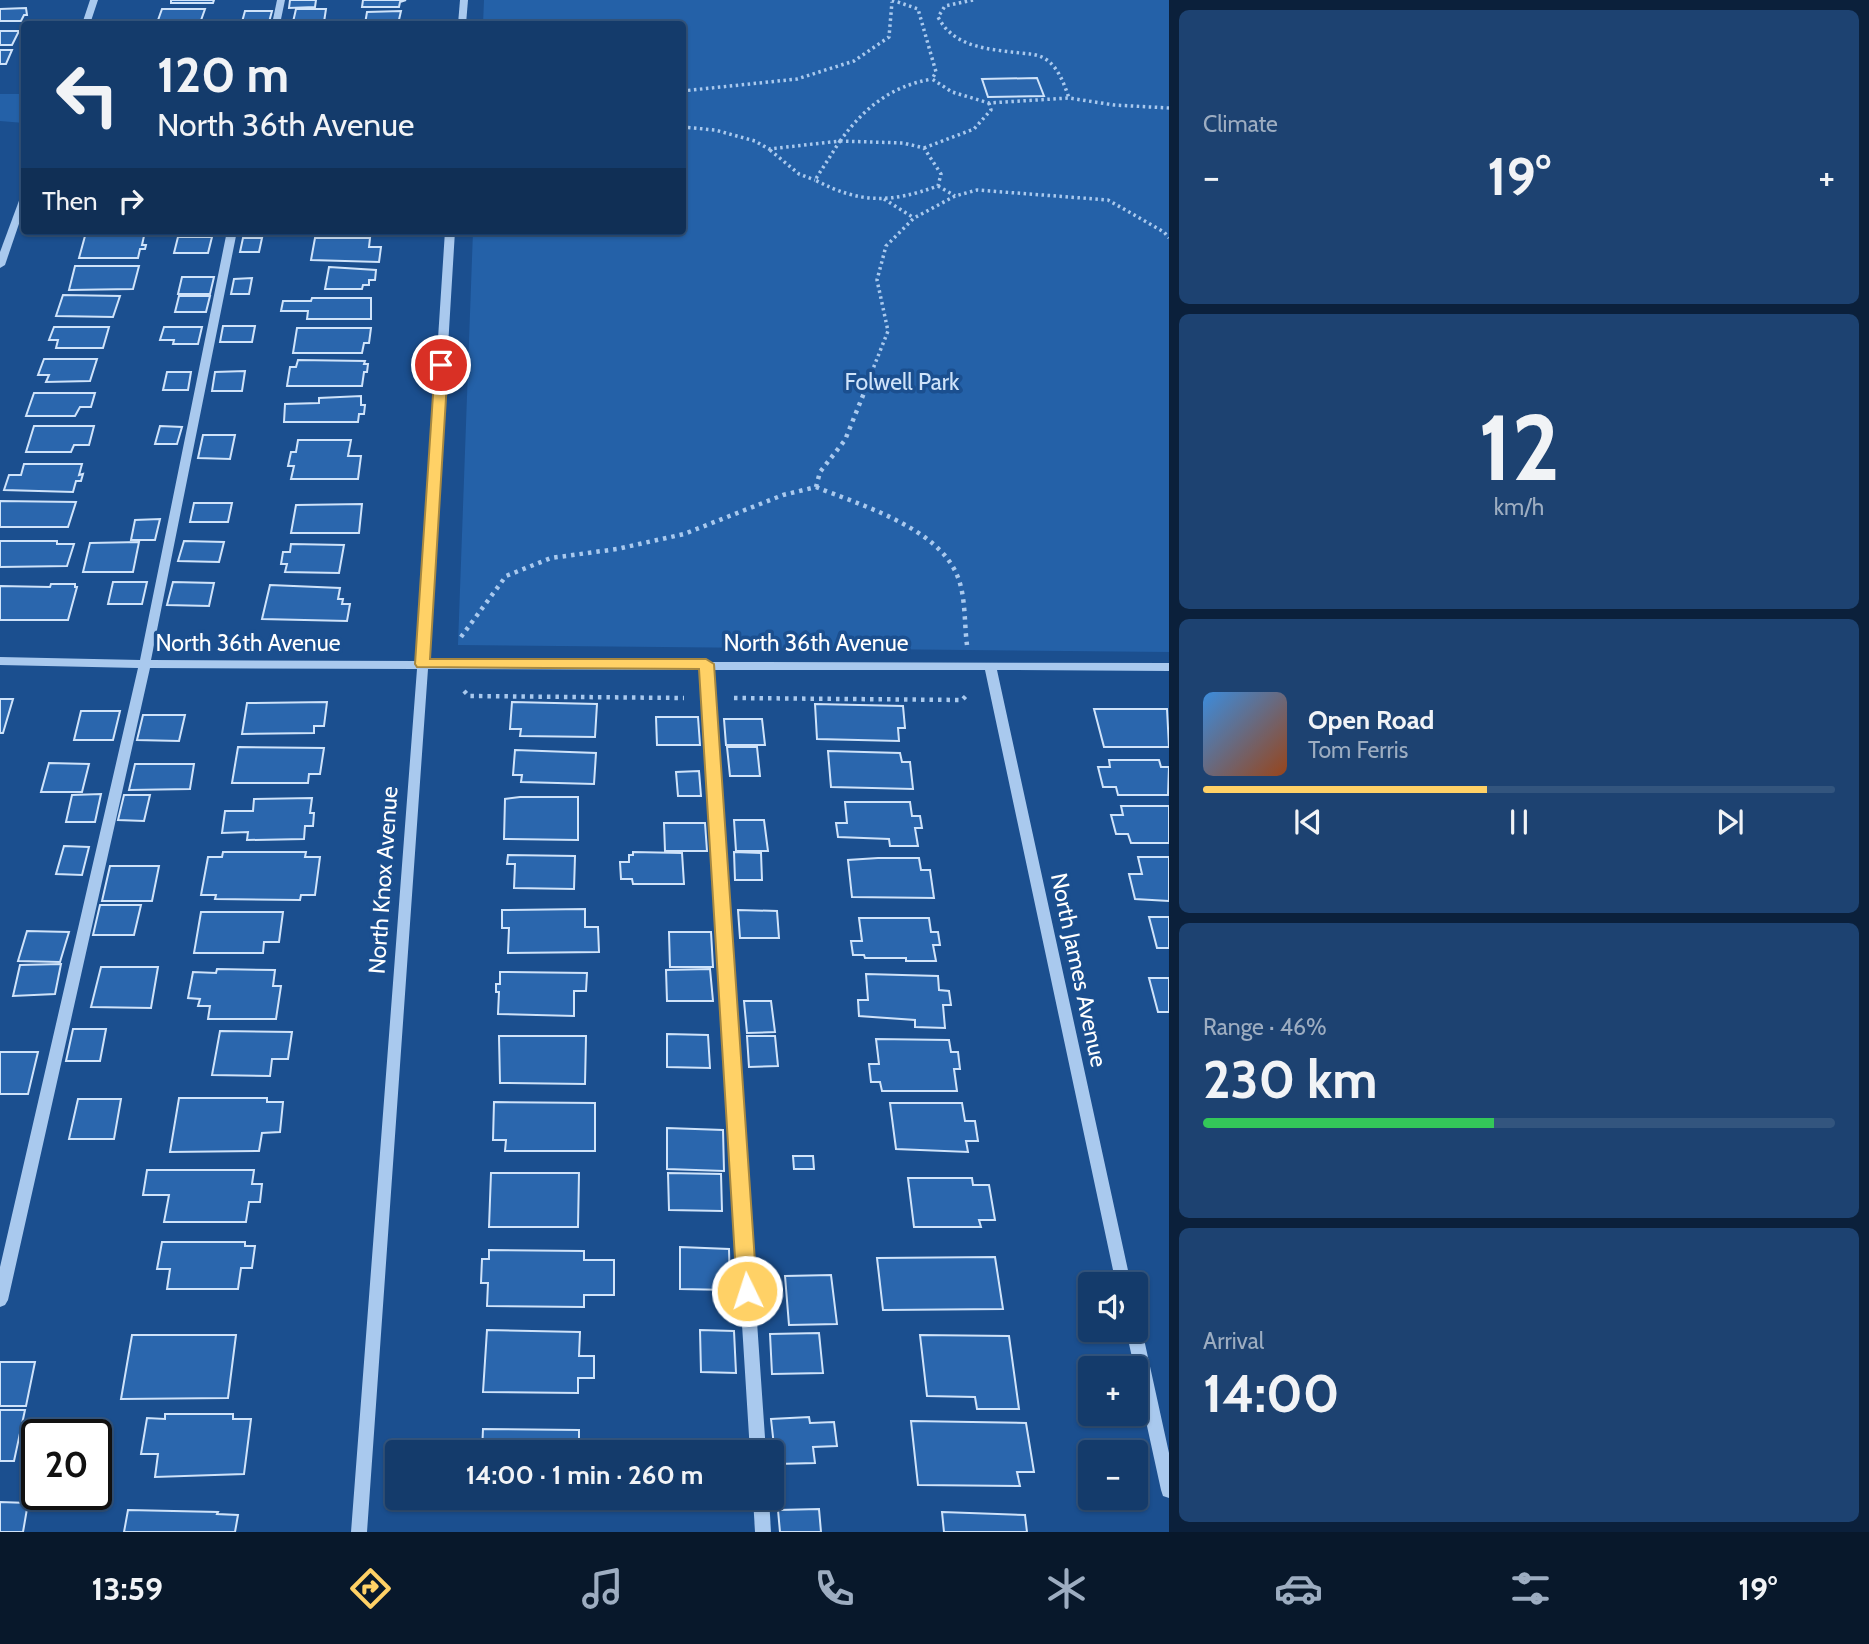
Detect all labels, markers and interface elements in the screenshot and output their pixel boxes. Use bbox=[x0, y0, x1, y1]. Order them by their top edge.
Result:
text: 120 m bbox=[157, 45, 289, 104]
icon: left bbox=[42, 49, 133, 140]
text: North 36th Avenue bbox=[157, 105, 414, 144]
text: Climate bbox=[1203, 110, 1278, 138]
text: 19° bbox=[1487, 145, 1551, 208]
text: − bbox=[1203, 153, 1220, 200]
text: + bbox=[1818, 153, 1835, 200]
icon: right bbox=[112, 182, 150, 220]
text: Then bbox=[42, 185, 98, 217]
pin bbox=[411, 335, 471, 395]
icon: arrive bbox=[422, 346, 460, 384]
park label: Folwell Park bbox=[845, 368, 960, 396]
text: 12 bbox=[1478, 392, 1560, 503]
text: km/h bbox=[1494, 493, 1544, 521]
street label: North 36th Avenue bbox=[155, 629, 341, 657]
street label: North 36th Avenue bbox=[723, 629, 909, 657]
text: Open Road bbox=[1308, 704, 1434, 736]
text: Tom Ferris bbox=[1308, 736, 1408, 764]
street label: North Knox Avenue bbox=[362, 785, 404, 975]
icon: previous bbox=[1289, 803, 1327, 841]
icon: pause bbox=[1500, 803, 1538, 841]
icon: next bbox=[1711, 803, 1749, 841]
street label: North James Avenue bbox=[1045, 871, 1113, 1070]
text: Range · 46% bbox=[1203, 1013, 1327, 1041]
text: 230 km bbox=[1203, 1048, 1377, 1111]
position arrow bbox=[710, 1254, 784, 1328]
map controls bbox=[1078, 1272, 1148, 1510]
button: sound bbox=[1078, 1272, 1148, 1342]
text: Arrival bbox=[1203, 1327, 1264, 1355]
button: + bbox=[1078, 1356, 1148, 1426]
text: 14:00 bbox=[1203, 1362, 1339, 1425]
speed limit sign: 20 bbox=[21, 1419, 112, 1510]
button: − bbox=[1078, 1440, 1148, 1510]
text: 14:00 · 1 min · 260 m bbox=[466, 1459, 703, 1491]
icon: directions bbox=[346, 1564, 395, 1613]
icon: music bbox=[578, 1564, 627, 1613]
icon: phone bbox=[810, 1564, 859, 1613]
icon: climate bbox=[1042, 1564, 1091, 1613]
icon: car bbox=[1274, 1564, 1323, 1613]
icon: filters bbox=[1506, 1564, 1555, 1613]
text: 13:59 bbox=[92, 1569, 163, 1608]
text: 19° bbox=[1738, 1569, 1777, 1608]

